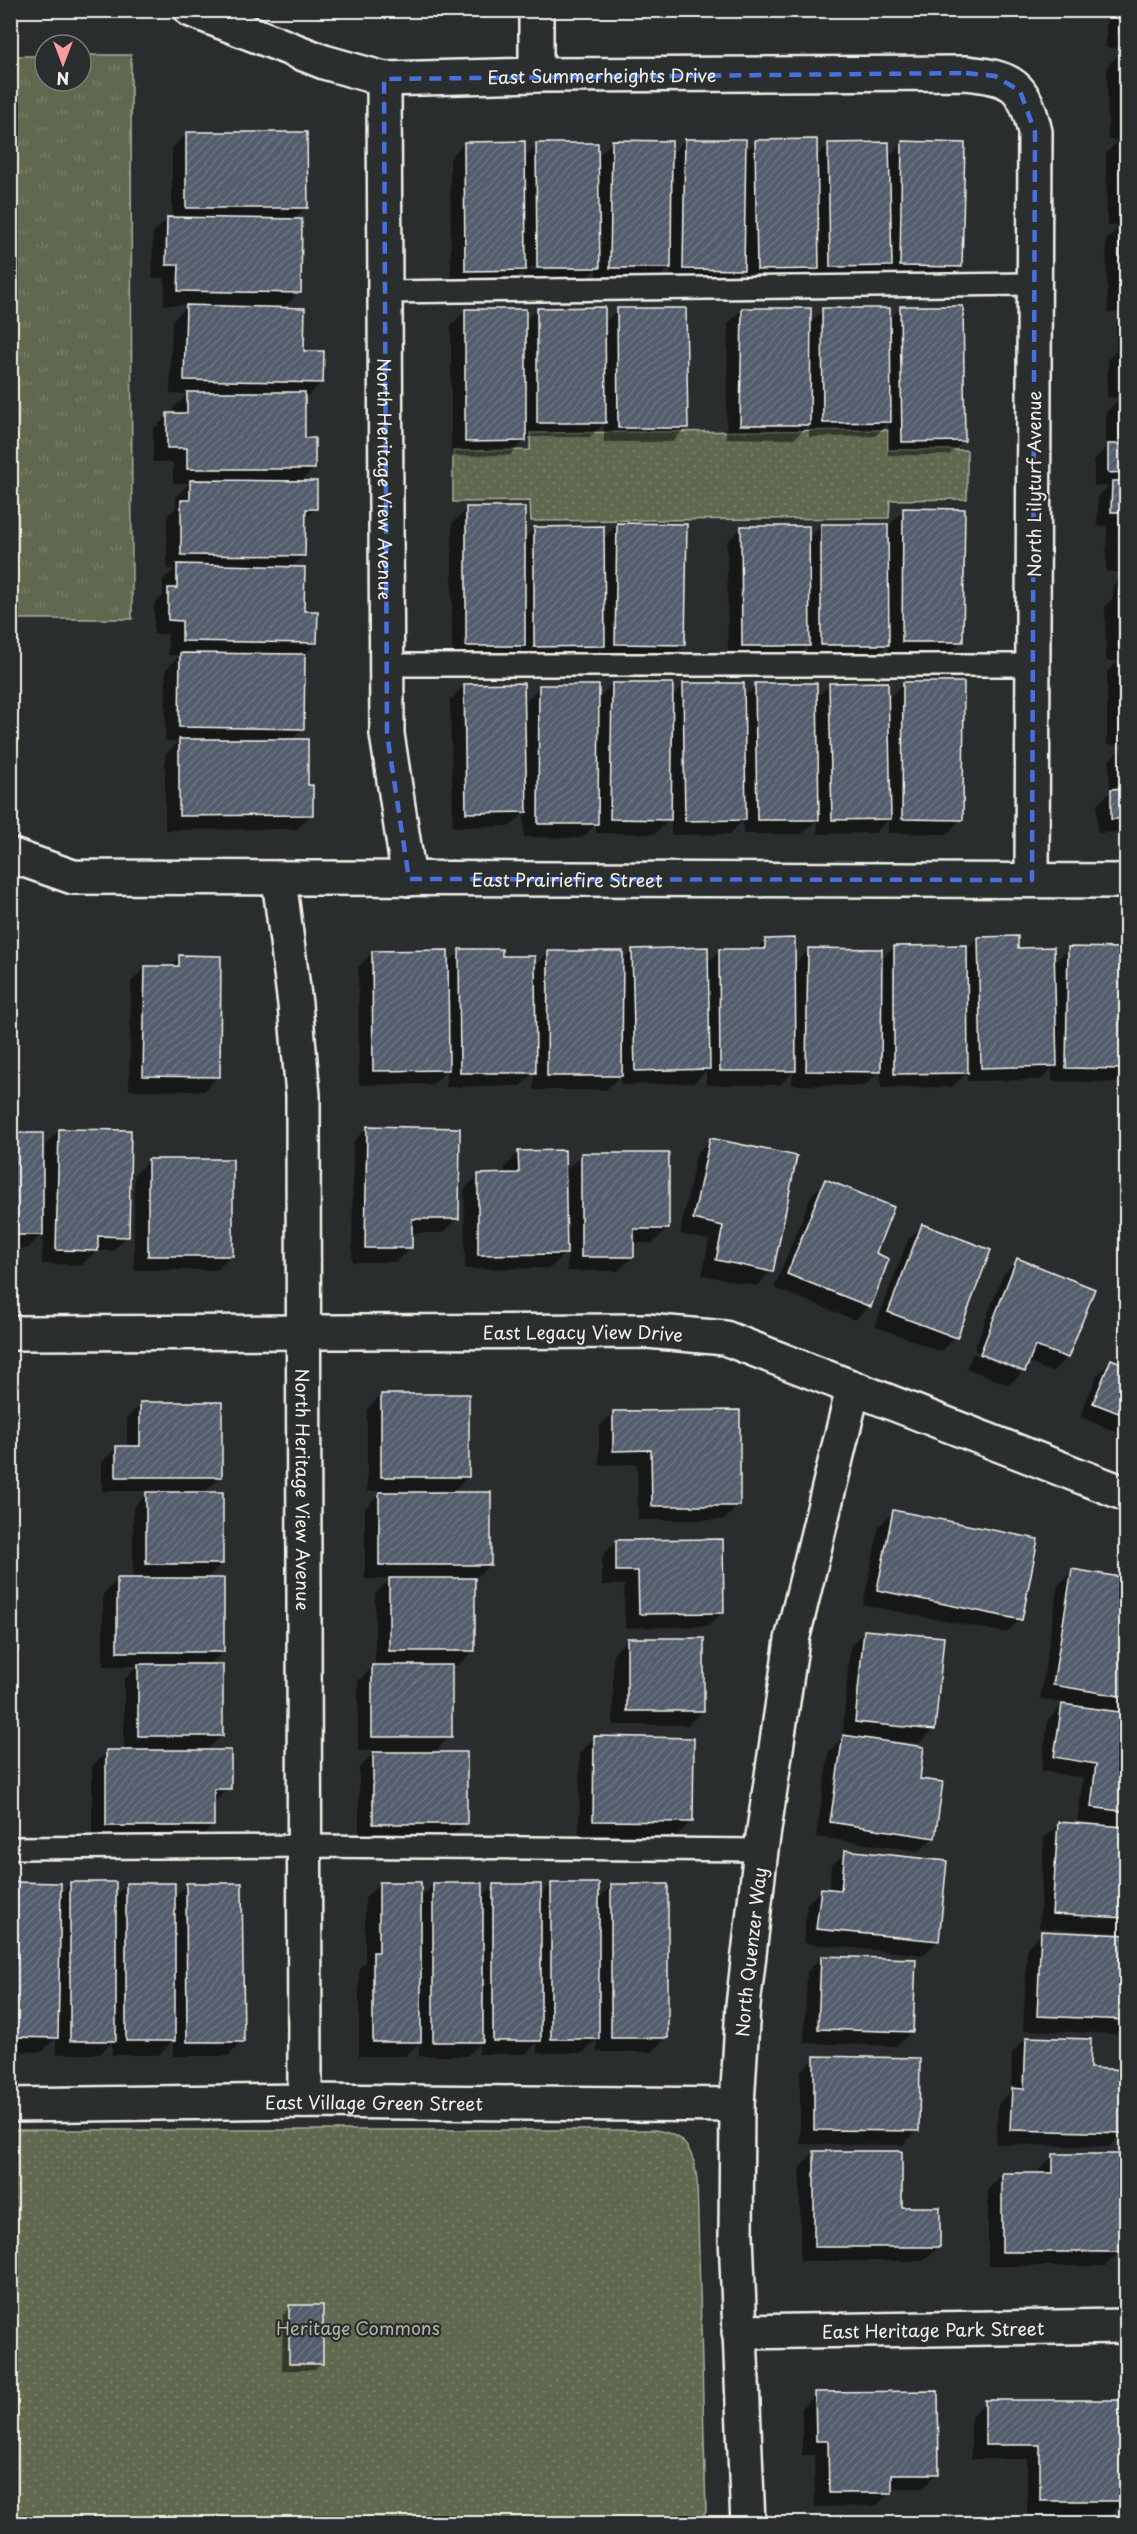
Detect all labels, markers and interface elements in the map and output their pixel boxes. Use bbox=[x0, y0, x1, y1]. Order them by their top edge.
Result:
north arrow bbox=[33, 33, 93, 93]
street label: East Summerheights Drive bbox=[487, 61, 716, 90]
text: N bbox=[57, 67, 69, 91]
street label: North Heritage View Avenue bbox=[372, 358, 400, 600]
street label: North Lilyturf Avenue bbox=[1020, 390, 1047, 577]
street label: East Prairiefire Street bbox=[472, 865, 663, 893]
street label: East Legacy View Drive bbox=[483, 1317, 684, 1348]
street label: North Heritage View Avenue bbox=[290, 1369, 318, 1611]
street label: North Quenzer Way bbox=[728, 1865, 772, 2038]
street label: East Village Green Street bbox=[265, 2087, 483, 2116]
park label: Heritage Commons bbox=[276, 2314, 440, 2341]
street label: East Heritage Park Street bbox=[822, 2314, 1044, 2344]

